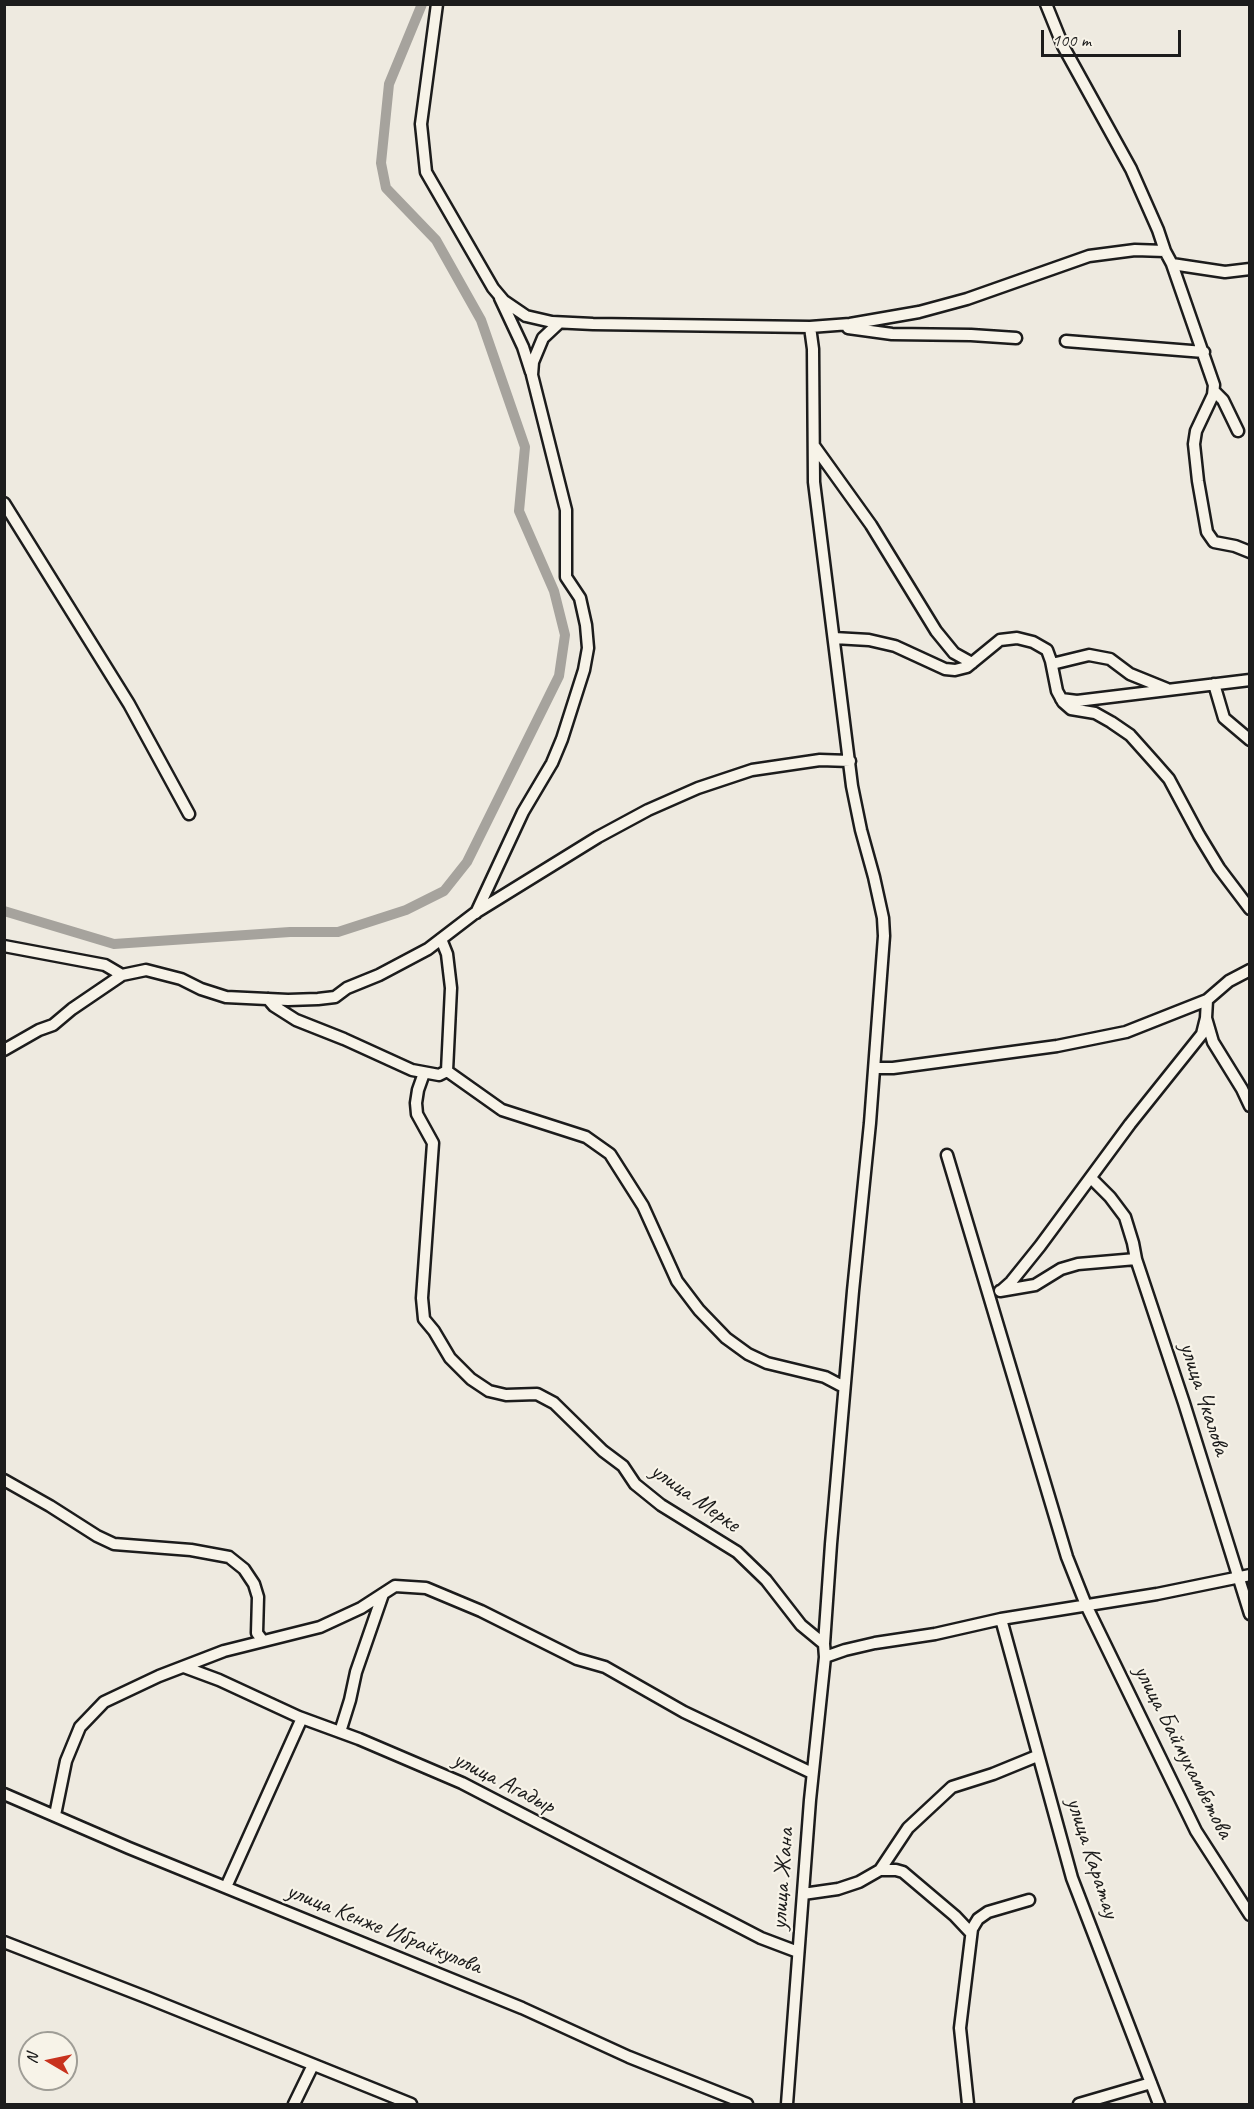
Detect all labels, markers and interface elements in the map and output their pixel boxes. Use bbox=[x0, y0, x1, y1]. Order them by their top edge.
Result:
scale bar bbox=[1044, 18, 1184, 56]
text: 100 m bbox=[1052, 29, 1091, 51]
street label: улица Чкалова bbox=[1172, 1339, 1236, 1459]
street label: улица Мерке bbox=[645, 1457, 745, 1539]
street label: улица Баймухамбетова bbox=[1127, 1660, 1239, 1844]
street label: улица Агадыр bbox=[448, 1745, 560, 1821]
street label: улица Каратау bbox=[1059, 1794, 1125, 1922]
street label: улица Жана bbox=[765, 1827, 801, 1931]
street label: улица Кенже Ибрайкулова bbox=[282, 1877, 486, 1981]
north arrow bbox=[18, 2031, 78, 2091]
text: N bbox=[22, 2052, 43, 2065]

